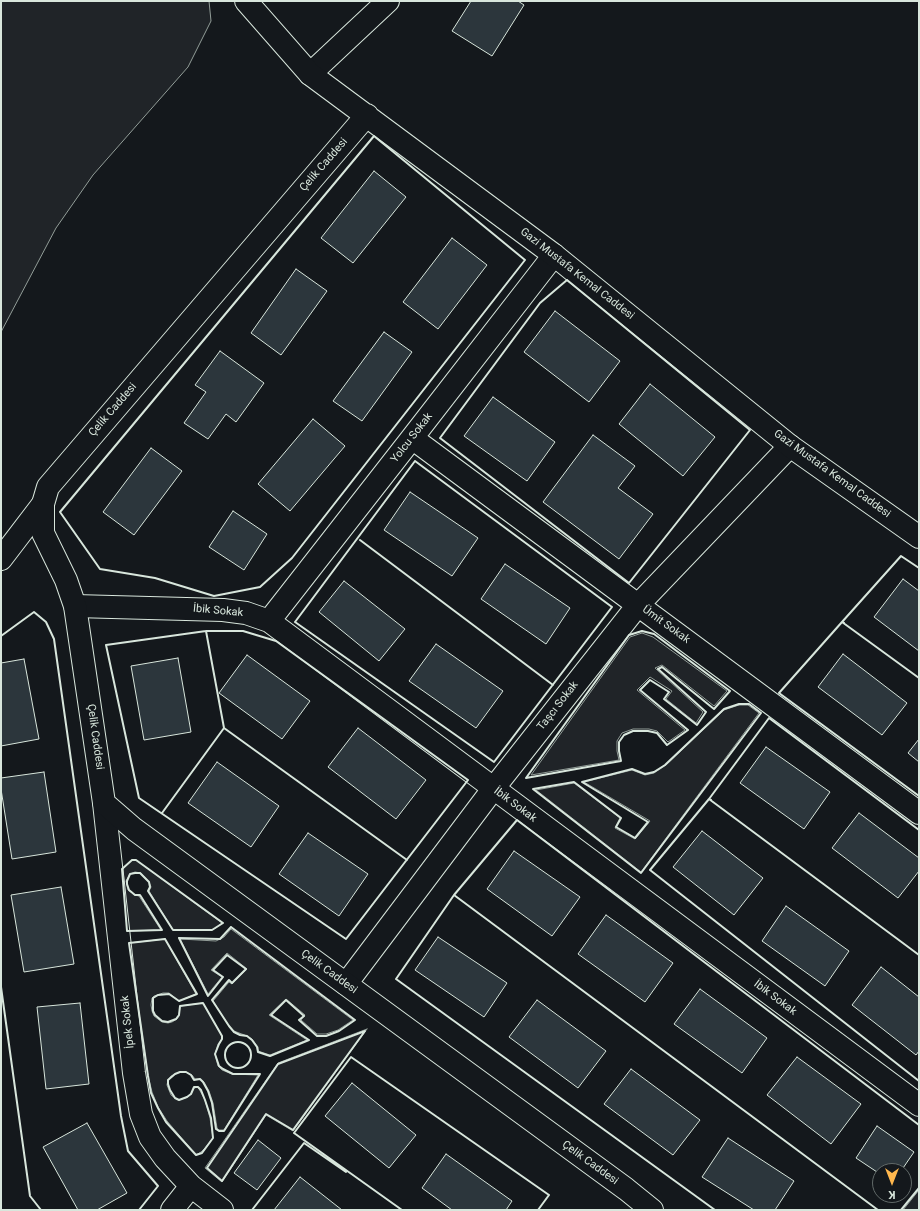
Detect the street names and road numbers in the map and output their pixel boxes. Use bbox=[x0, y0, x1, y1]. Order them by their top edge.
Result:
street label: Çelik Caddesi bbox=[297, 136, 351, 194]
street label: Gazi Mustafa Kemal Caddesi bbox=[517, 225, 637, 323]
street label: Çelik Caddesi bbox=[86, 381, 140, 439]
street label: Yolcu Sokak bbox=[388, 410, 436, 466]
street label: Gazi Mustafa Kemal Caddesi bbox=[771, 427, 893, 521]
street label: İbik Sokak bbox=[192, 602, 244, 620]
street label: Ümit Sokak bbox=[640, 603, 692, 647]
street label: Taşcı Sokak bbox=[535, 679, 581, 733]
street label: Çelik Caddesi bbox=[84, 703, 106, 771]
street label: İbik Sokak bbox=[491, 785, 539, 825]
street label: Çelik Caddesi bbox=[298, 947, 360, 997]
street label: İbik Sokak bbox=[751, 978, 799, 1018]
street label: İpek Sokak bbox=[119, 995, 137, 1049]
street label: Çelik Caddesi bbox=[559, 1138, 621, 1188]

